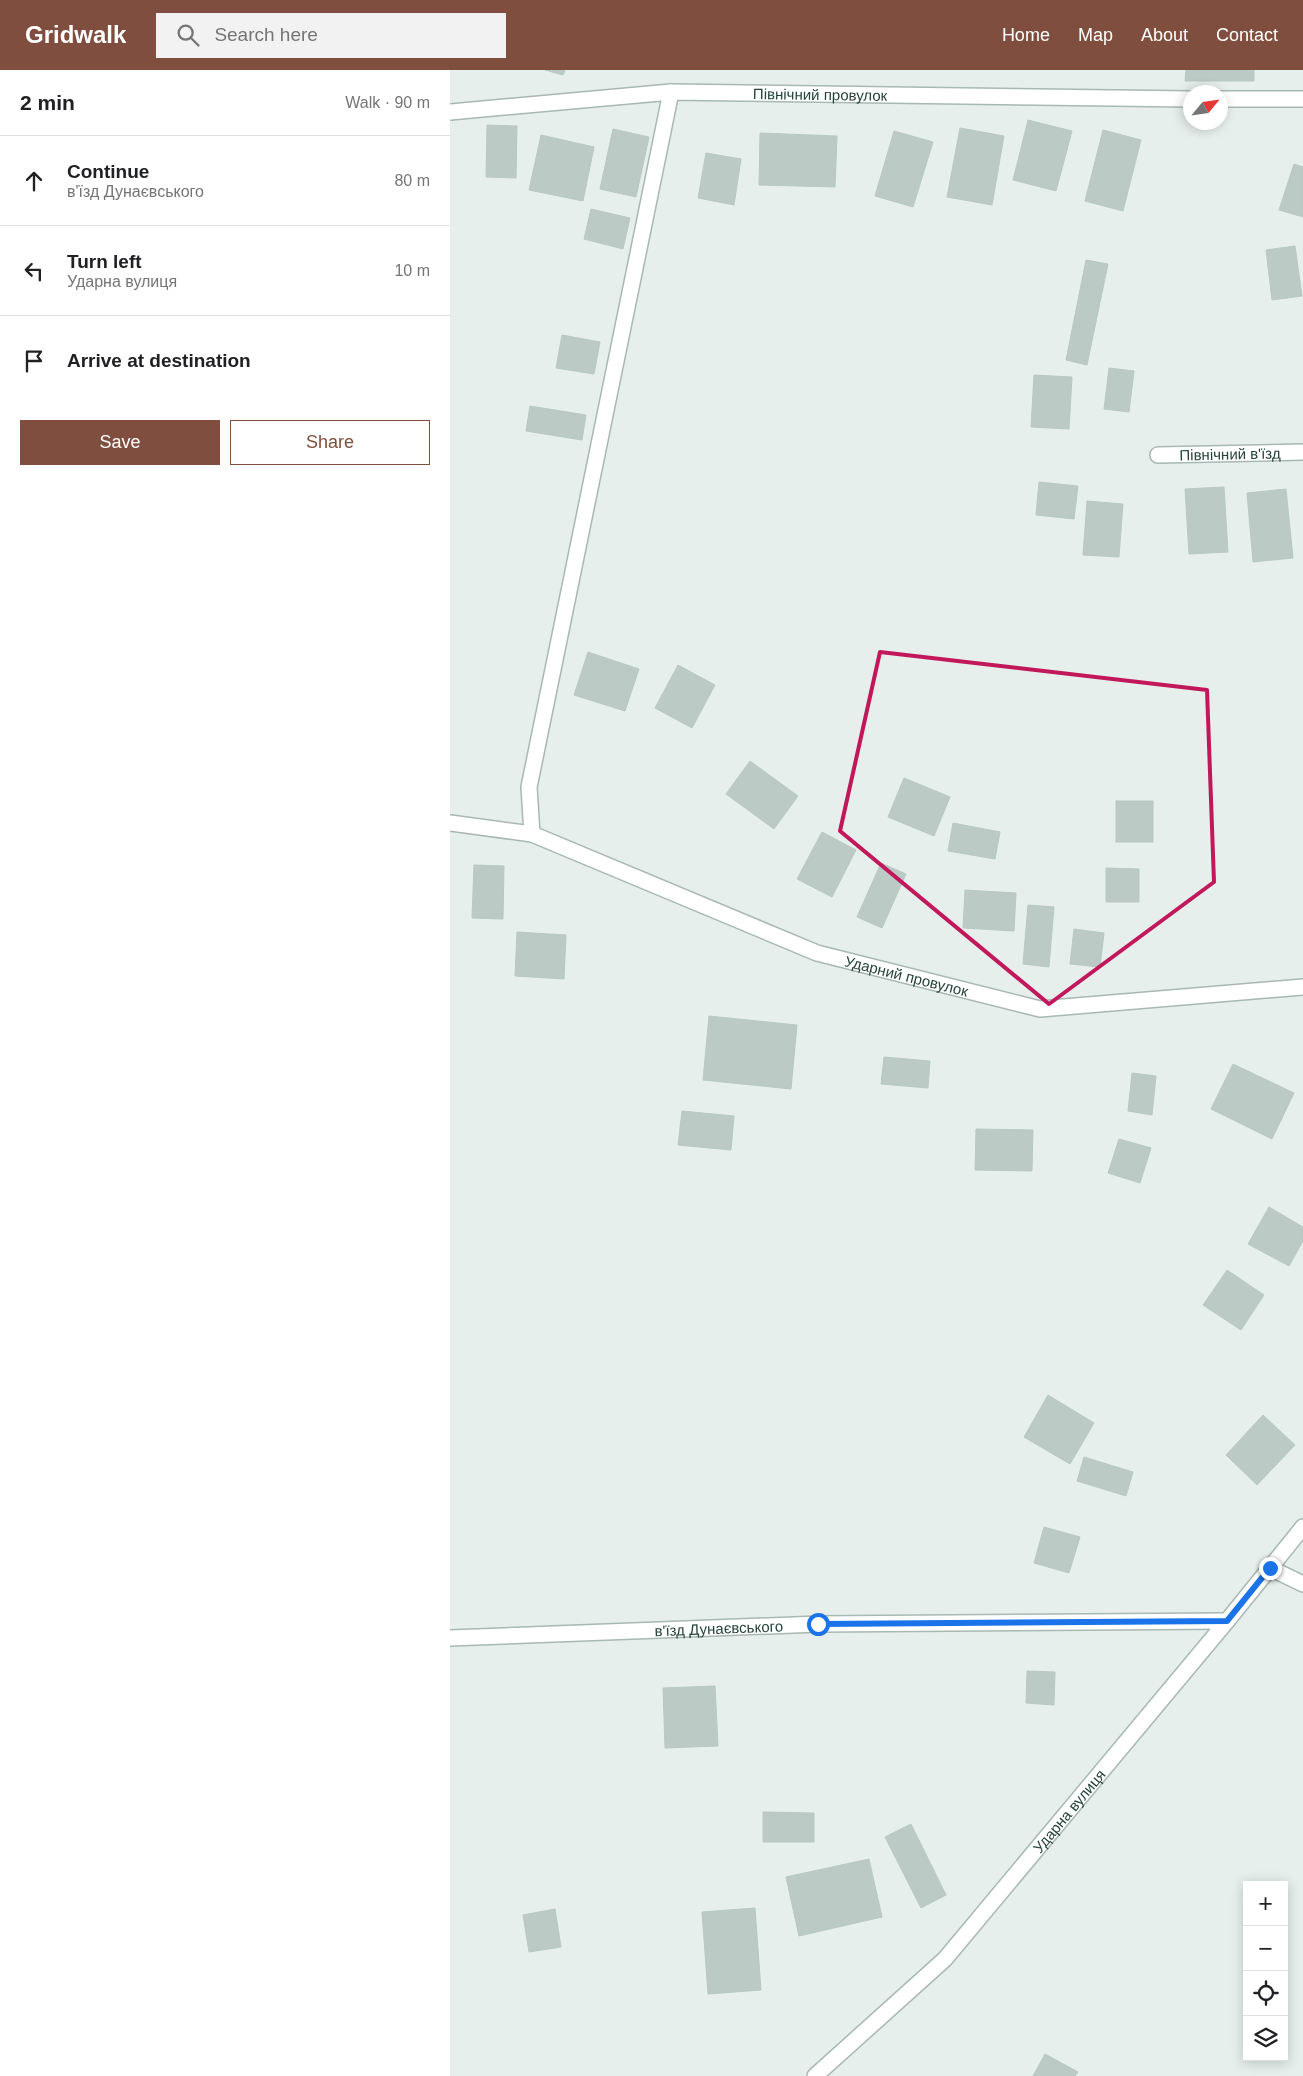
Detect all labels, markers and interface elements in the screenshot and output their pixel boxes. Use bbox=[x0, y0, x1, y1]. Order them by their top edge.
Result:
search box bbox=[156, 13, 506, 58]
text: Gridwalk bbox=[25, 21, 126, 48]
icon: search bbox=[174, 21, 202, 49]
text: Search here bbox=[214, 24, 318, 45]
text: Home bbox=[1002, 25, 1050, 45]
text: Map bbox=[1078, 25, 1113, 45]
text: About bbox=[1141, 25, 1188, 45]
text: Contact bbox=[1216, 25, 1278, 45]
street label: Північний провулок bbox=[753, 85, 888, 103]
north arrow bbox=[1183, 85, 1228, 130]
text: 2 min bbox=[20, 91, 75, 114]
text: Walk · 90 m bbox=[345, 94, 430, 111]
text: Continue bbox=[67, 161, 149, 182]
icon: ahead bbox=[20, 167, 48, 195]
text: 80 m bbox=[394, 172, 430, 189]
text: в'їзд Дунаєвського bbox=[67, 183, 204, 200]
text: Turn left bbox=[67, 251, 142, 272]
icon: left bbox=[20, 257, 48, 285]
text: 10 m bbox=[394, 262, 430, 279]
text: Ударна вулиця bbox=[67, 273, 177, 290]
icon: arrive bbox=[20, 347, 48, 375]
text: Arrive at destination bbox=[67, 350, 251, 371]
button: Save bbox=[20, 420, 220, 465]
button: Share bbox=[230, 420, 430, 465]
street label: Північний в'їзд bbox=[1179, 444, 1281, 463]
street label: Ударний провулок bbox=[843, 952, 970, 999]
route end bbox=[1259, 1557, 1282, 1580]
route start bbox=[807, 1613, 830, 1636]
street label: в'їзд Дунаєвського bbox=[654, 1617, 783, 1639]
street label: Ударна вулиця bbox=[1029, 1766, 1108, 1856]
map controls bbox=[1243, 1881, 1288, 2061]
button: + bbox=[1243, 1881, 1288, 1926]
button: − bbox=[1243, 1926, 1288, 1971]
button: locate bbox=[1243, 1971, 1288, 2016]
button: layers bbox=[1243, 2016, 1288, 2061]

